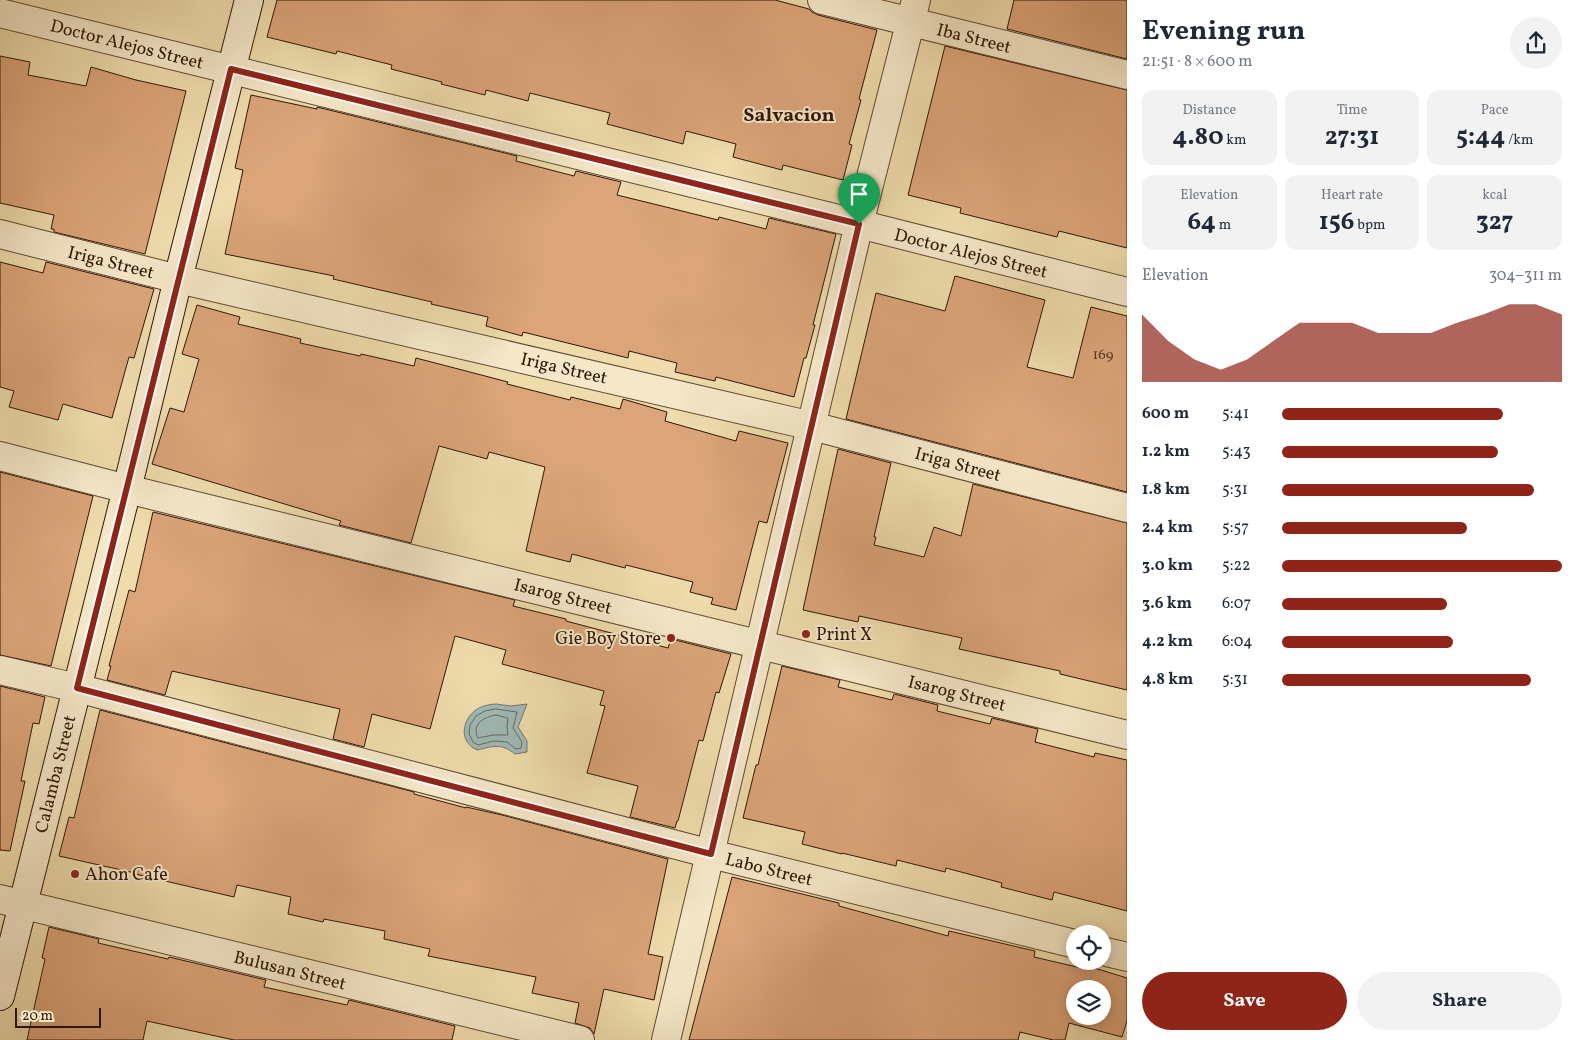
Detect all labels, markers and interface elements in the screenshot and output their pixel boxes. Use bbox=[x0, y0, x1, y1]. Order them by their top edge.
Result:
text: Evening run bbox=[1142, 12, 1306, 51]
street label: Doctor Alejos Street bbox=[47, 14, 206, 77]
button: share bbox=[1510, 17, 1562, 69]
street label: Iba Street bbox=[934, 18, 1014, 61]
text: 21:51 · 8 × 600 m bbox=[1142, 51, 1252, 73]
text: Distance bbox=[1183, 101, 1236, 120]
text: Time bbox=[1337, 101, 1367, 120]
text: Pace bbox=[1481, 101, 1509, 120]
district label: Salvacion bbox=[743, 102, 835, 130]
text: 4.80 bbox=[1172, 120, 1224, 155]
text: 27:31 bbox=[1325, 120, 1379, 155]
text: 5:44 bbox=[1456, 120, 1505, 155]
text: km bbox=[1224, 131, 1246, 150]
text: /km bbox=[1505, 131, 1533, 150]
pin bbox=[838, 173, 880, 224]
icon: arrive bbox=[845, 180, 873, 208]
text: Elevation bbox=[1180, 186, 1238, 205]
text: Heart rate bbox=[1321, 186, 1383, 205]
text: kcal bbox=[1482, 186, 1507, 205]
text: 64 bbox=[1187, 205, 1216, 240]
text: 156 bbox=[1319, 205, 1354, 240]
text: 327 bbox=[1476, 205, 1513, 240]
text: m bbox=[1216, 216, 1231, 235]
text: bpm bbox=[1354, 216, 1385, 235]
street label: Doctor Alejos Street bbox=[891, 223, 1050, 286]
street label: Iriga Street bbox=[65, 241, 156, 286]
text: Elevation bbox=[1142, 265, 1209, 287]
text: 304–311 m bbox=[1489, 265, 1562, 287]
house number: 169 bbox=[1092, 345, 1114, 366]
street label: Iriga Street bbox=[518, 347, 609, 392]
text: 600 m bbox=[1142, 403, 1189, 425]
text: 5:41 bbox=[1222, 403, 1249, 425]
text: 1.2 km bbox=[1142, 441, 1190, 463]
text: 5:43 bbox=[1222, 441, 1251, 463]
street label: Iriga Street bbox=[912, 442, 1003, 489]
text: 1.8 km bbox=[1142, 479, 1190, 501]
text: 5:31 bbox=[1222, 479, 1248, 501]
text: 2.4 km bbox=[1142, 517, 1193, 539]
text: 5:57 bbox=[1222, 517, 1249, 539]
text: 3.0 km bbox=[1142, 555, 1193, 577]
text: 5:22 bbox=[1222, 555, 1251, 577]
street label: Isarog Street bbox=[511, 573, 614, 622]
text: 3.6 km bbox=[1142, 593, 1192, 615]
text: 6:07 bbox=[1222, 593, 1251, 615]
place label: Print X bbox=[816, 623, 872, 648]
place label: Gie Boy Store bbox=[555, 627, 661, 652]
marker: Print X bbox=[800, 628, 812, 640]
text: 4.2 km bbox=[1142, 631, 1193, 653]
text: 6:04 bbox=[1222, 631, 1253, 653]
marker: Gie Boy Store bbox=[665, 632, 677, 644]
text: 4.8 km bbox=[1142, 669, 1193, 691]
text: 5:31 bbox=[1222, 669, 1248, 691]
street label: Isarog Street bbox=[905, 670, 1008, 719]
street label: Calamba Street bbox=[30, 713, 83, 836]
street label: Labo Street bbox=[722, 848, 815, 893]
place label: Ahon Cafe bbox=[85, 863, 168, 888]
marker: Ahon Cafe bbox=[69, 868, 81, 880]
map controls bbox=[1066, 925, 1111, 1025]
button: locate bbox=[1066, 925, 1111, 970]
street label: Bulusan Street bbox=[231, 945, 348, 998]
button: Save bbox=[1142, 972, 1347, 1030]
button: Share bbox=[1357, 972, 1562, 1030]
button: layers bbox=[1066, 980, 1111, 1025]
scale bar bbox=[15, 1005, 101, 1028]
text: 20 m bbox=[22, 1007, 53, 1026]

